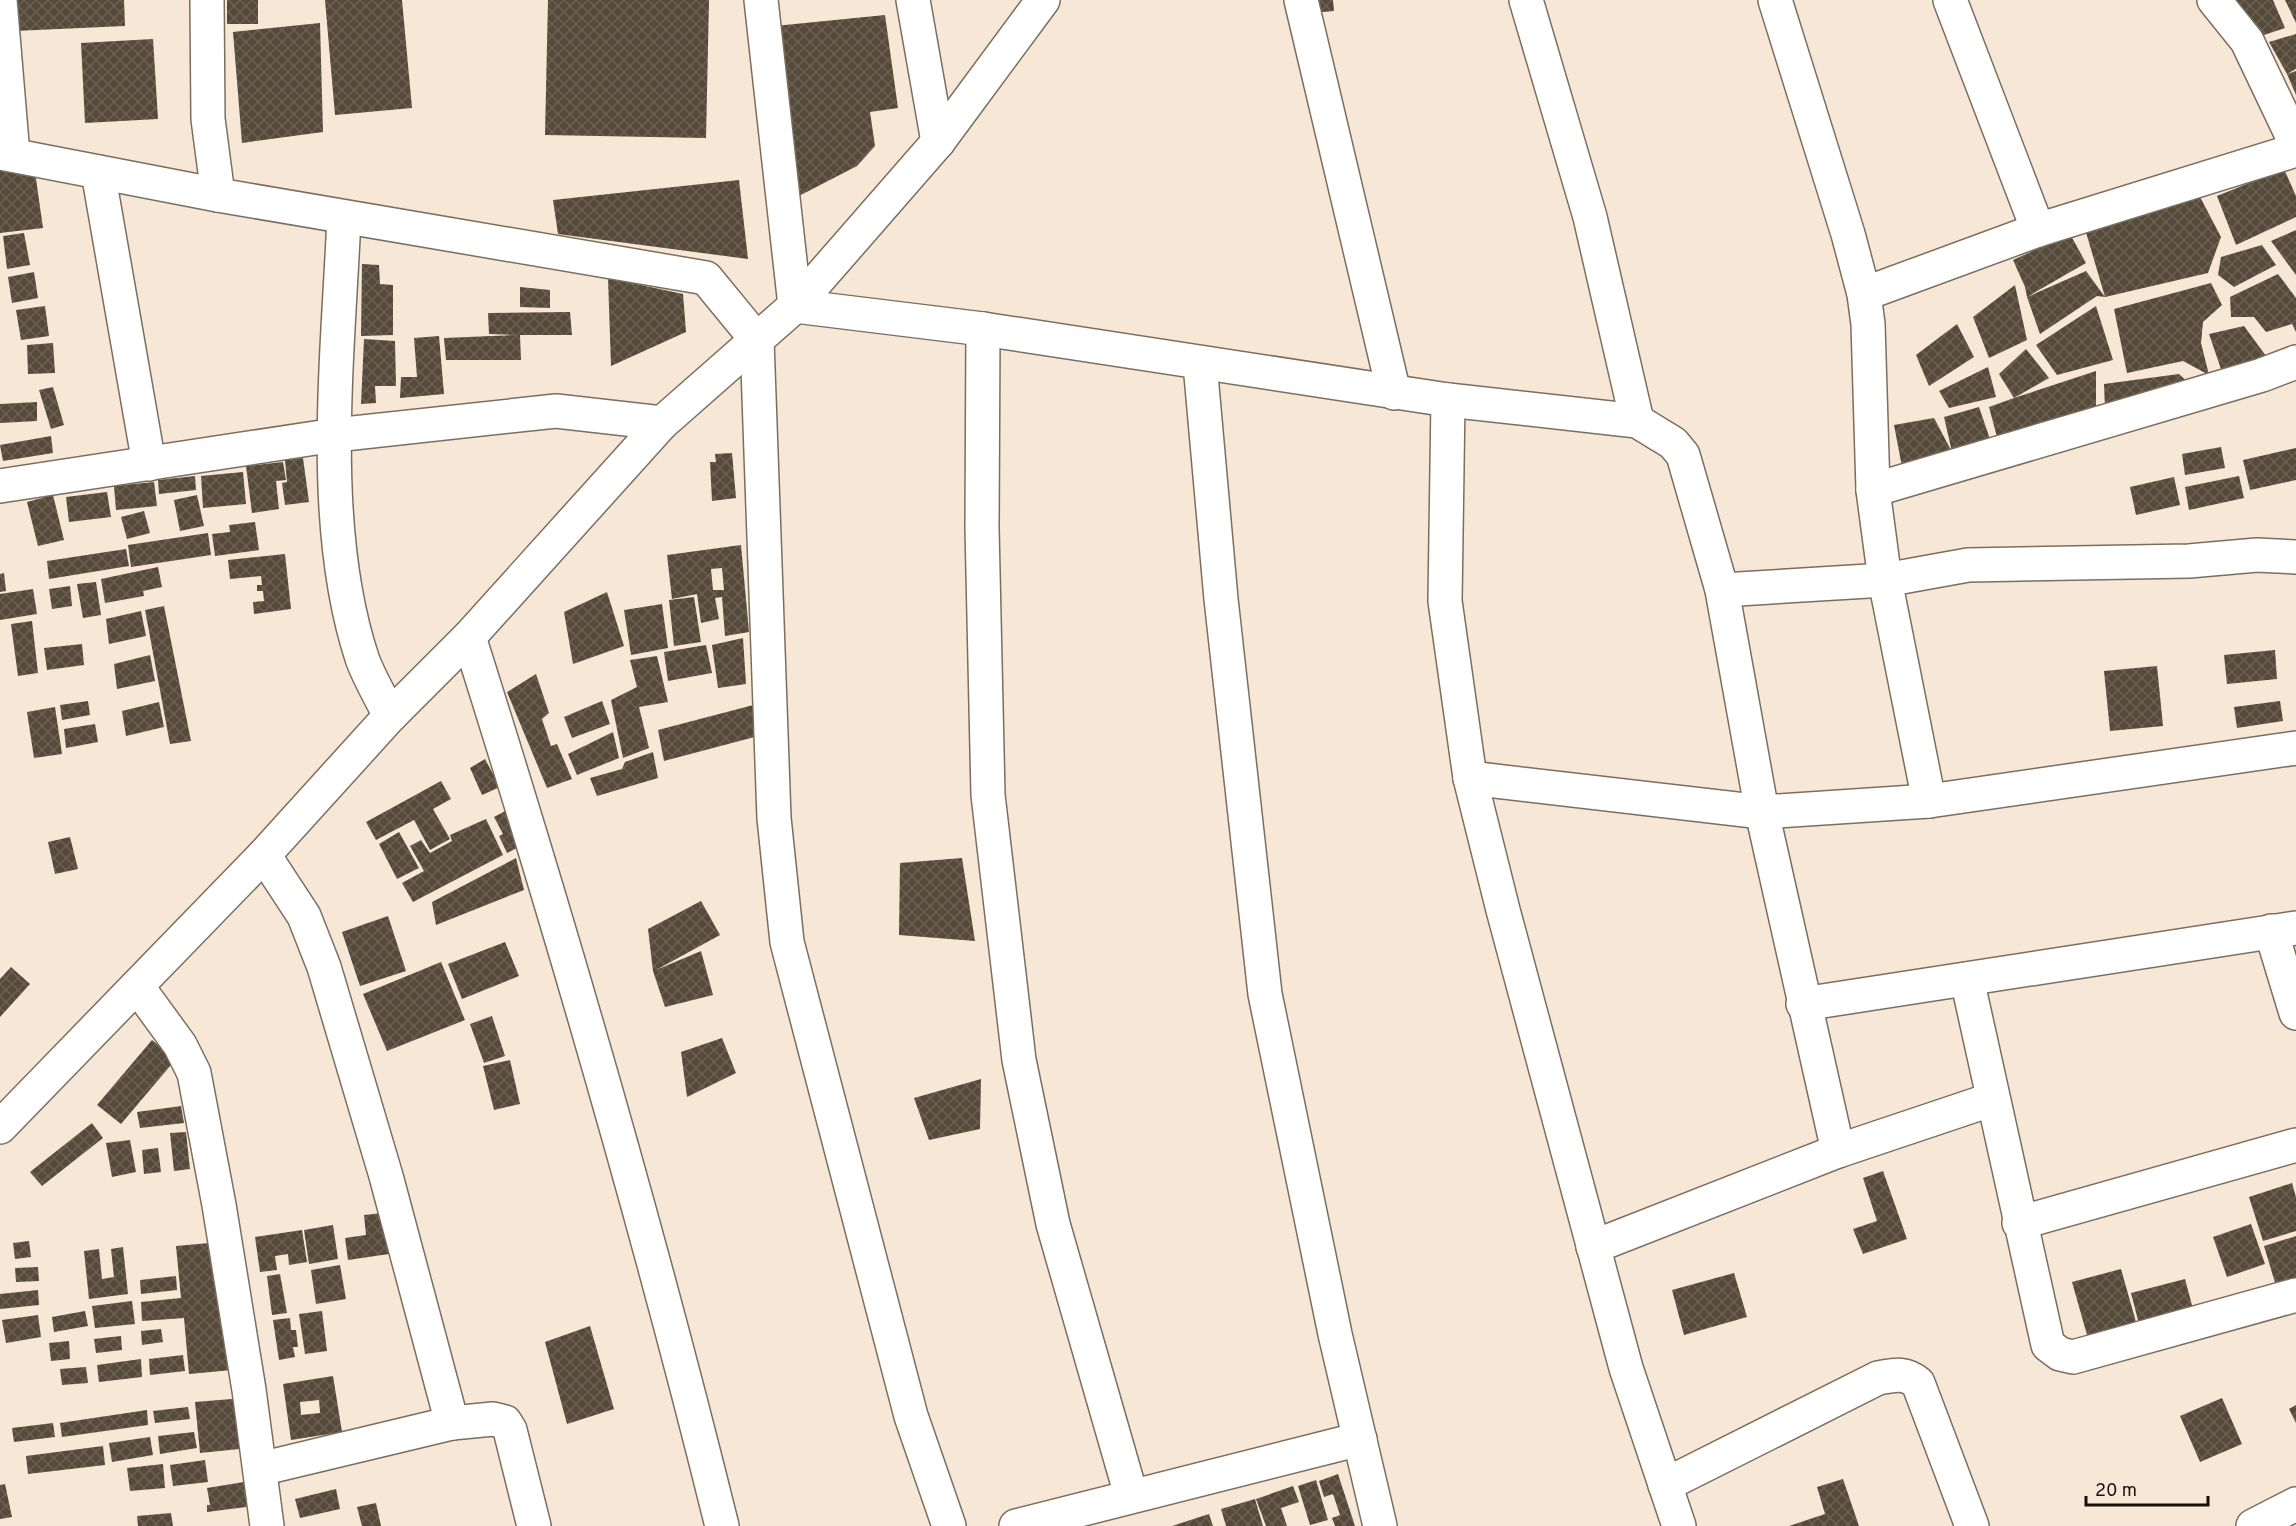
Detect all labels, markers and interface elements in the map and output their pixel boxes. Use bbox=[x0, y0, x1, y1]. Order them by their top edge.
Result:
scale bar bbox=[2086, 1469, 2208, 1507]
text: 20 m bbox=[2095, 1480, 2137, 1503]

